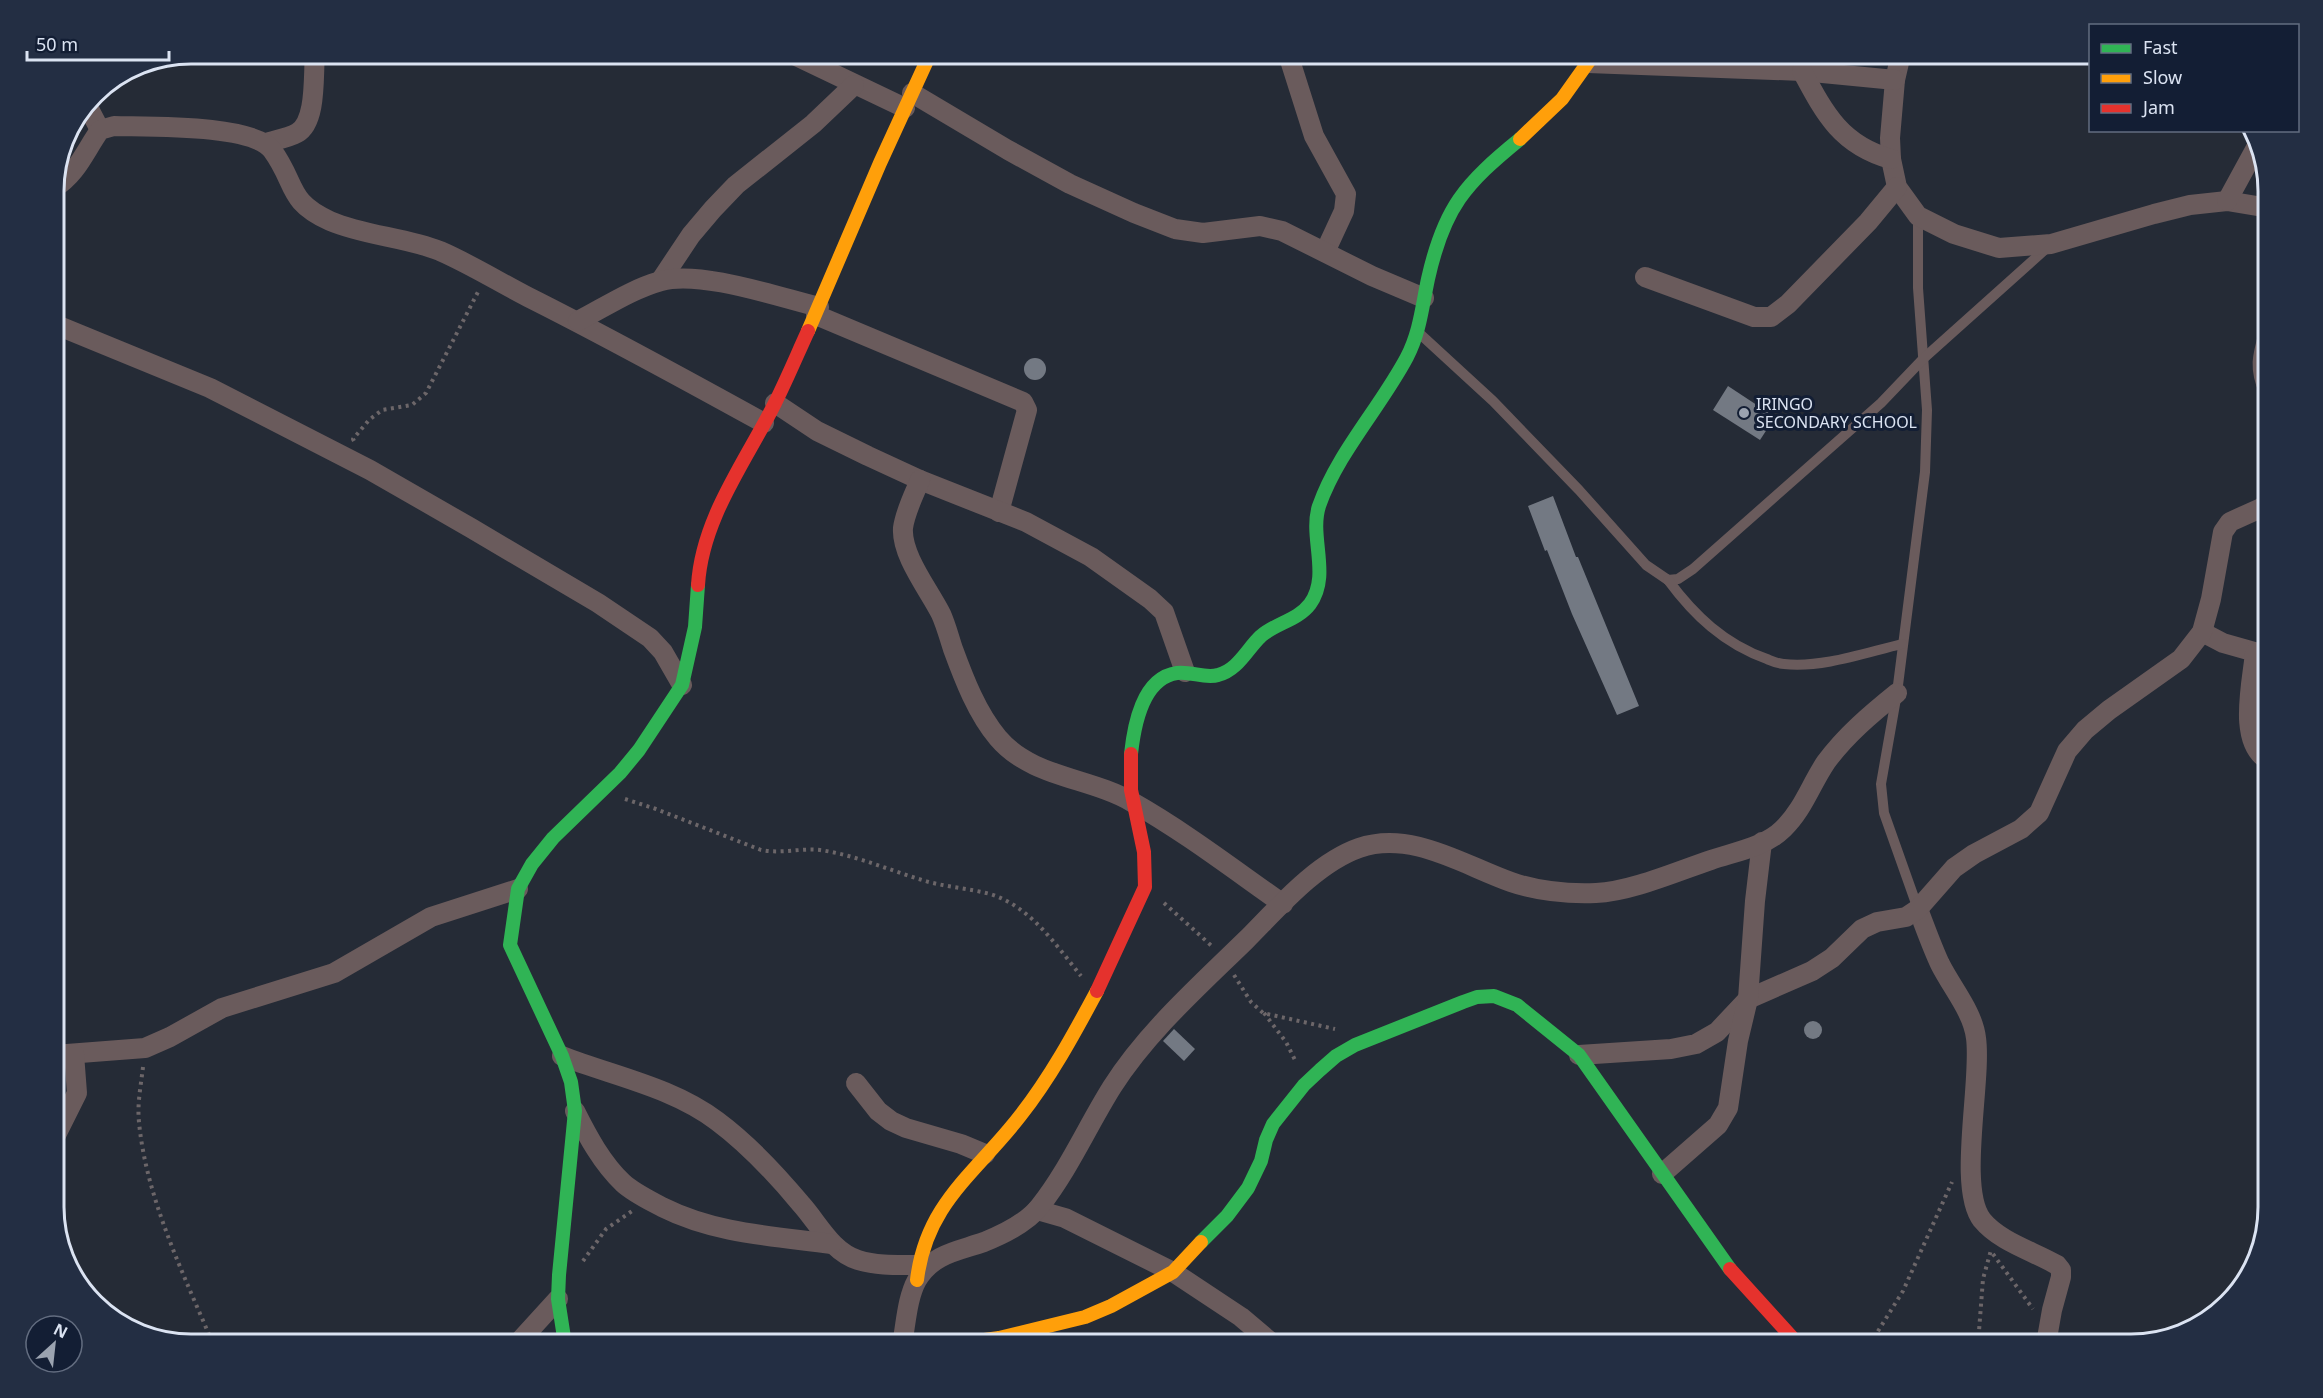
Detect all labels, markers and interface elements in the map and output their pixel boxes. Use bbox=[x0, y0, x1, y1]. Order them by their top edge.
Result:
scale bar bbox=[27, 24, 170, 62]
legend bbox=[2089, 24, 2299, 132]
text: 50 m bbox=[36, 32, 78, 56]
text: Fast bbox=[2143, 35, 2178, 59]
text: Slow bbox=[2143, 65, 2182, 89]
text: Jam bbox=[2141, 95, 2175, 119]
place label: IRINGO SECONDARY SCHOOL bbox=[1756, 393, 1917, 433]
marker: IRINGO SECONDARY SCHOOL bbox=[1737, 406, 1751, 420]
north arrow bbox=[24, 1314, 84, 1374]
text: N bbox=[50, 1318, 72, 1343]

